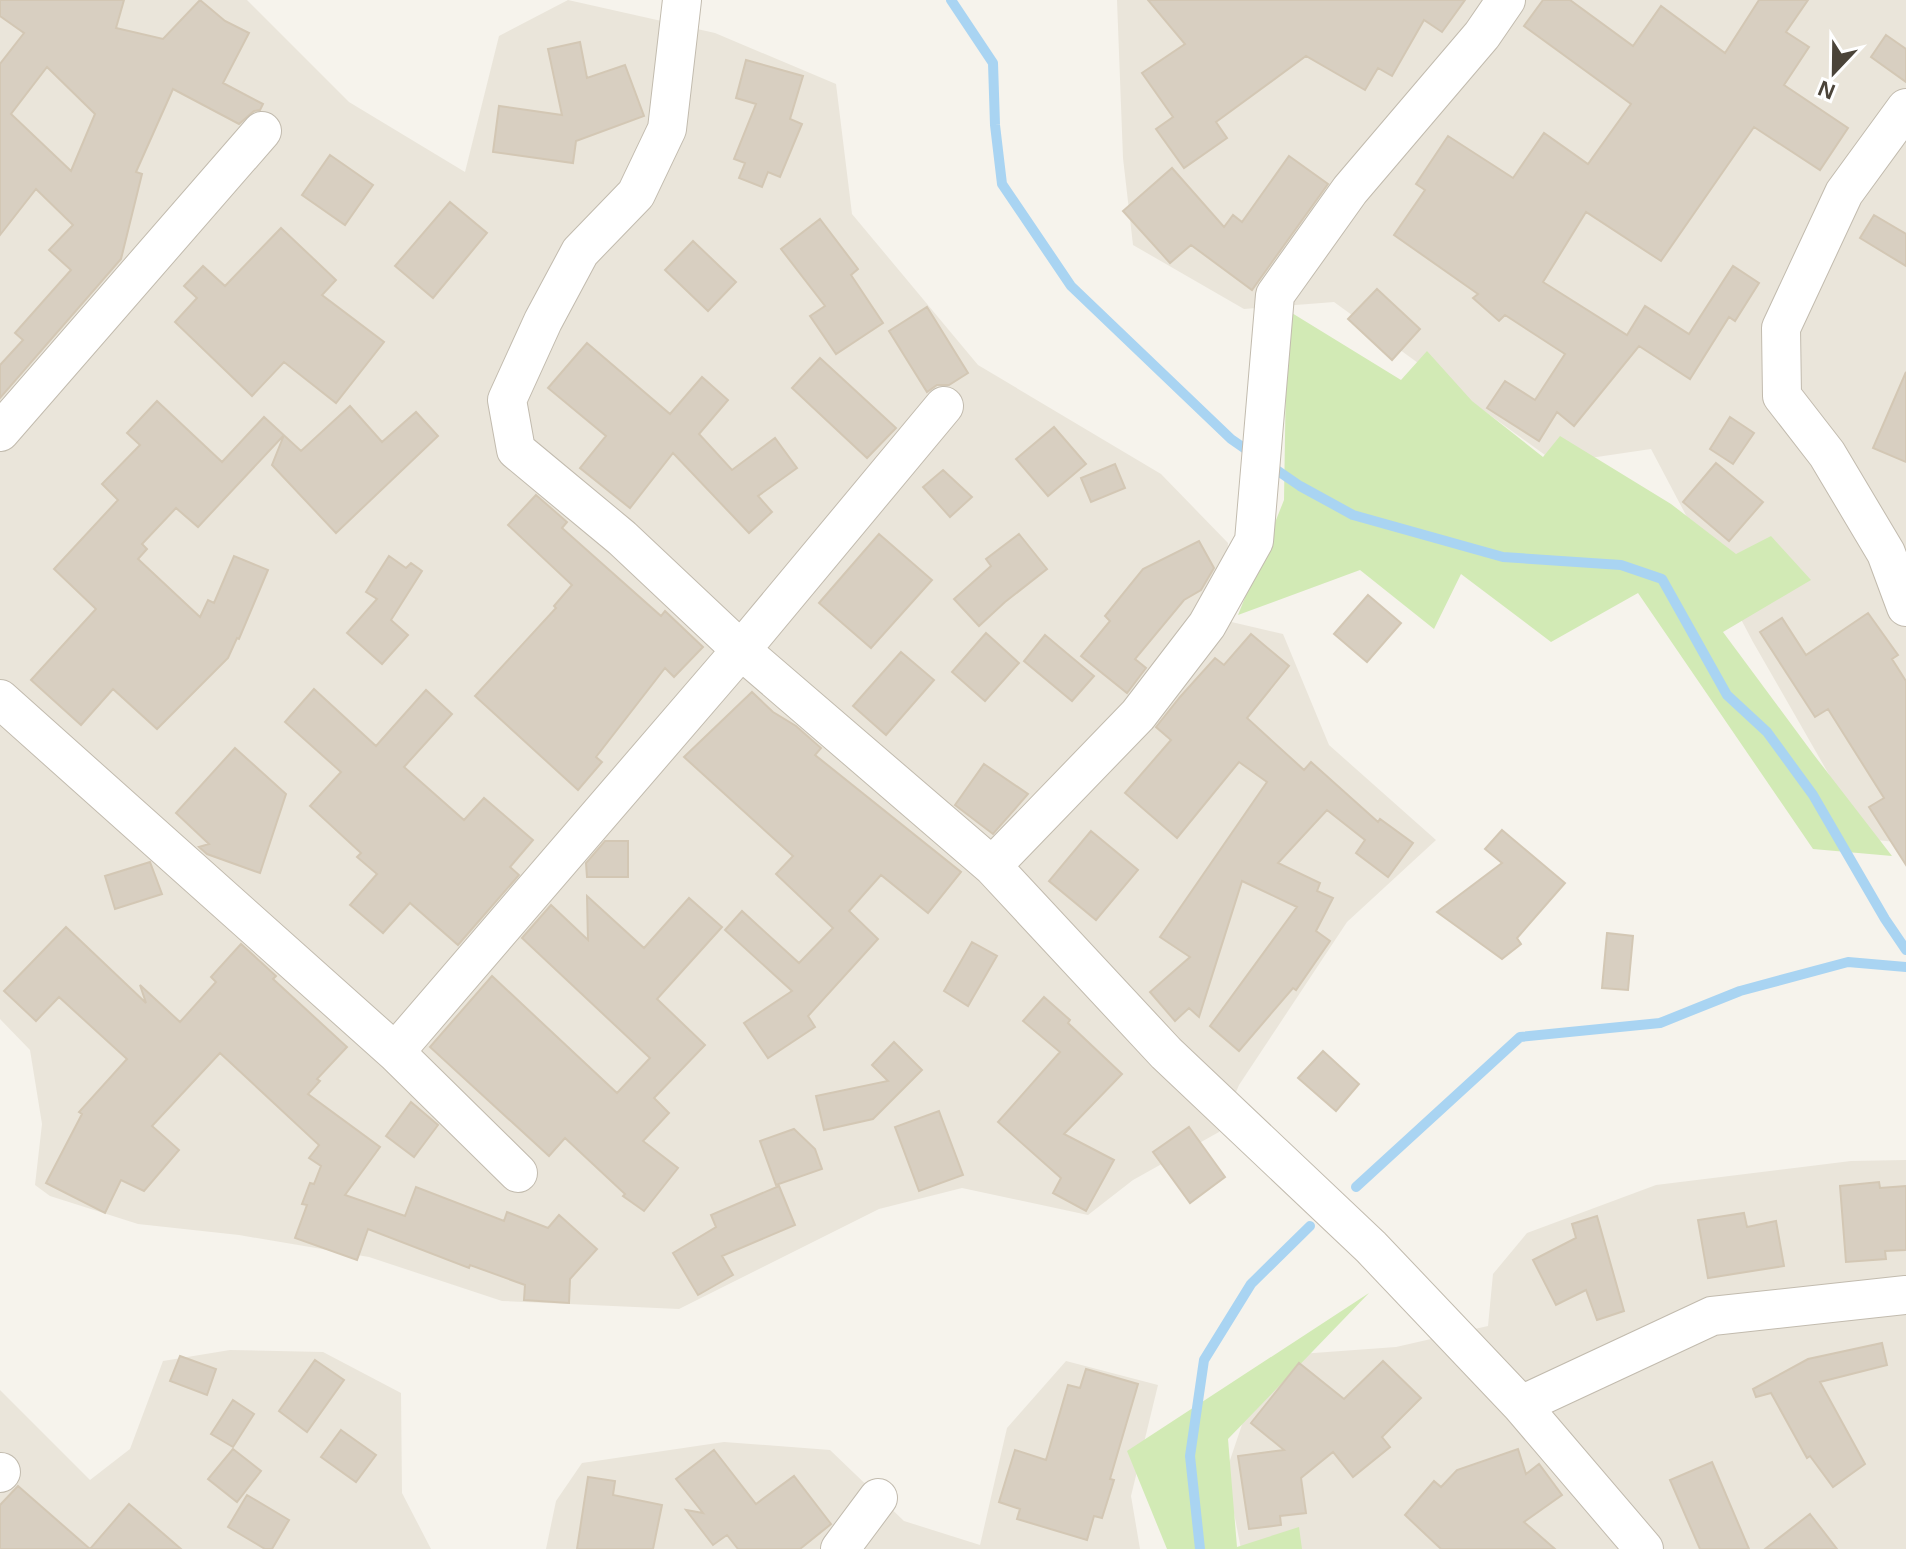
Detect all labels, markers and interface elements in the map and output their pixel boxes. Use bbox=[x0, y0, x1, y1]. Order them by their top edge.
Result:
north arrow bbox=[1794, 32, 1874, 112]
text: N bbox=[1815, 76, 1839, 105]

